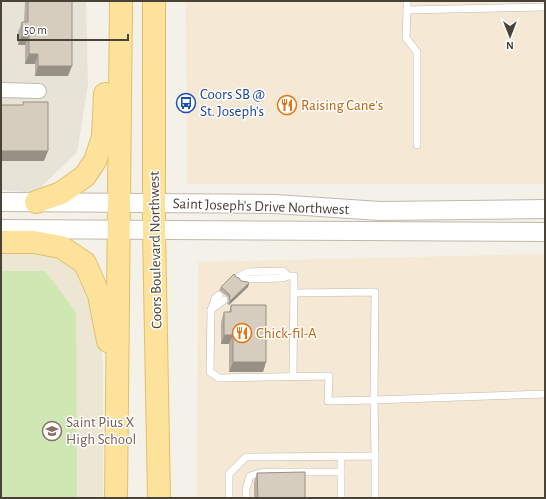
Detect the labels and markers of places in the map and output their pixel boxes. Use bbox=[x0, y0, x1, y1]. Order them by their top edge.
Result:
place label: Coors SB @ St. Joseph's bbox=[200, 87, 265, 119]
bus stop icon: Coors SB @ St. Joseph's bbox=[175, 92, 197, 114]
restaurant icon: Raising Cane's bbox=[276, 94, 298, 116]
place label: Raising Cane's bbox=[301, 98, 383, 113]
restaurant icon: Chick-fil-A bbox=[231, 322, 253, 344]
place label: Chick-fil-A bbox=[256, 326, 317, 341]
place label: Saint Pius X High School bbox=[66, 415, 136, 447]
school or university icon: Saint Pius X High School bbox=[41, 420, 63, 442]

